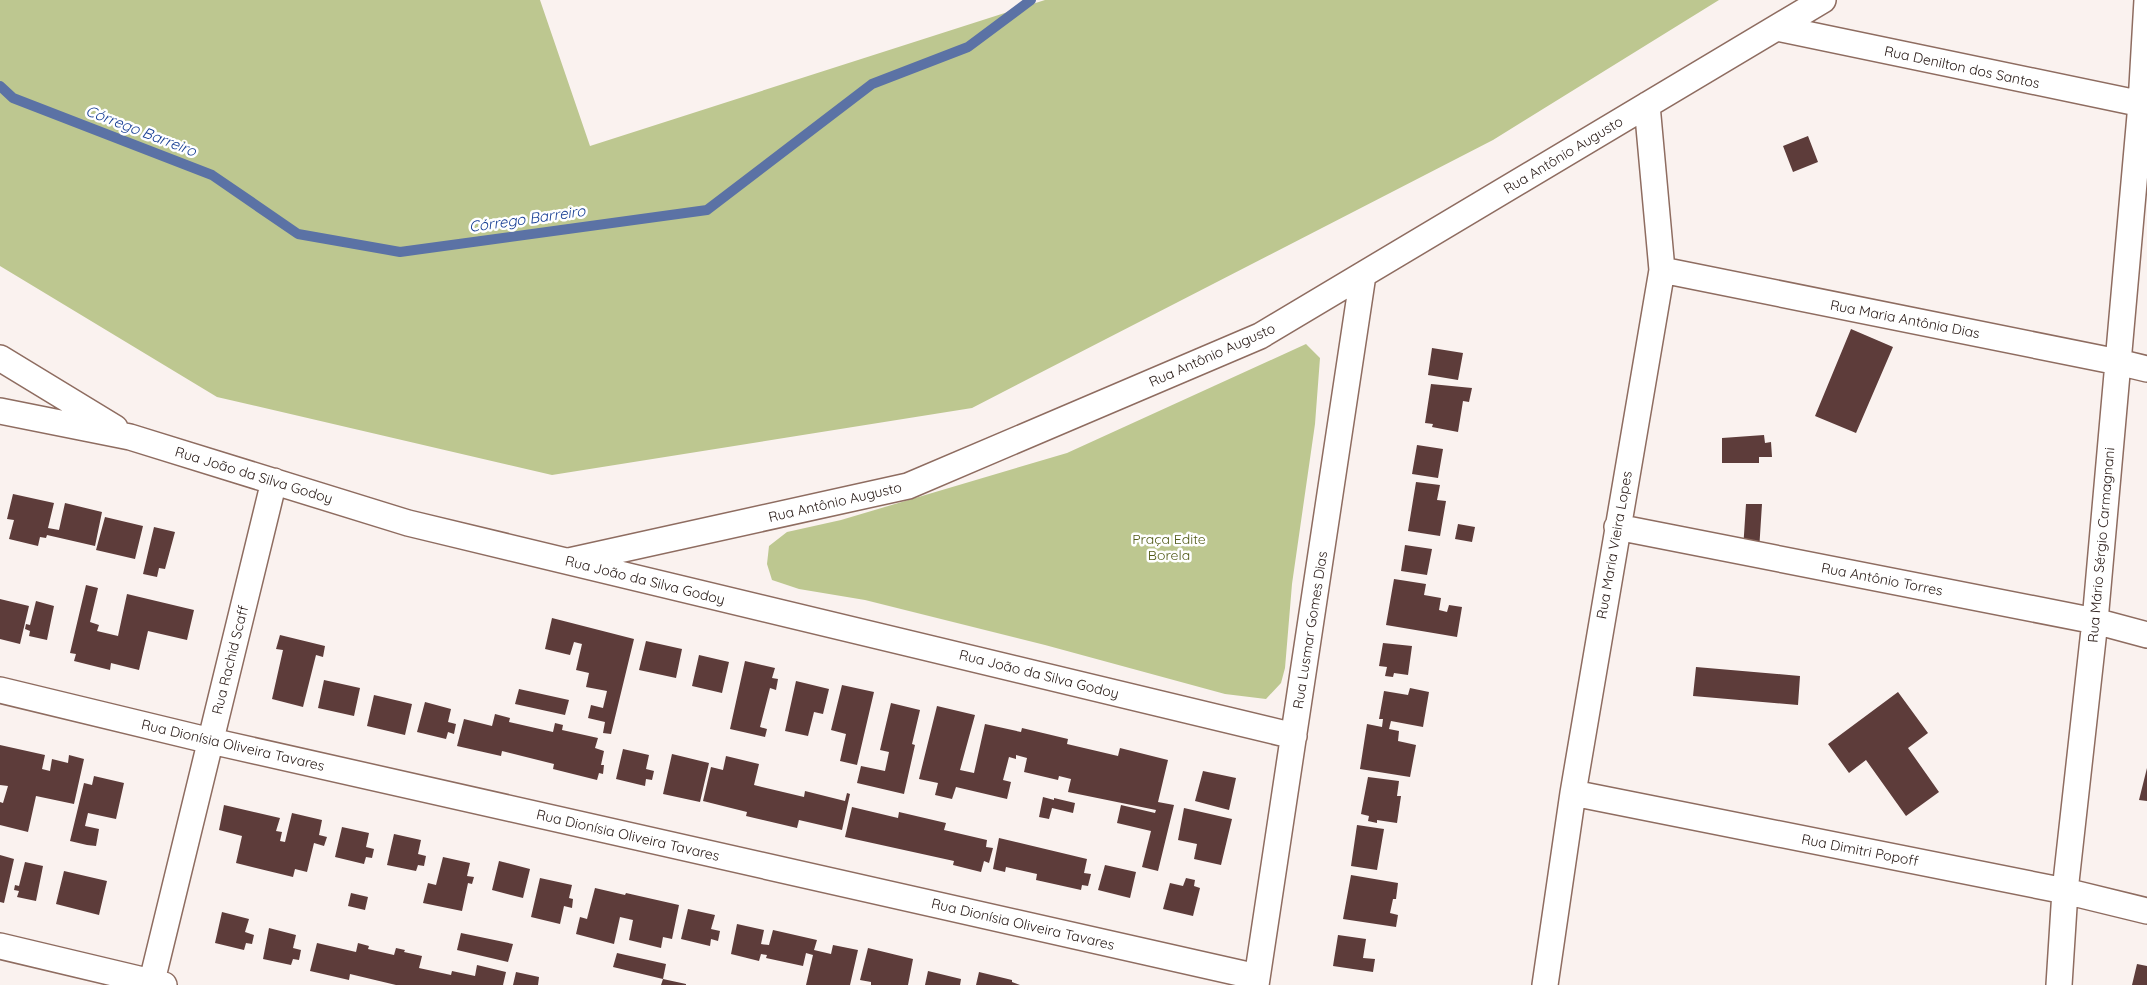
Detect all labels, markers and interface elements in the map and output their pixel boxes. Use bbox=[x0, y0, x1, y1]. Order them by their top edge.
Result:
street label: Rua Denilton dos Santos bbox=[1883, 42, 2041, 92]
water label: Córrego Barreiro bbox=[83, 101, 200, 161]
street label: Rua Antônio Augusto bbox=[1500, 112, 1626, 198]
water label: Córrego Barreiro bbox=[468, 201, 587, 236]
street label: Rua Maria Antônia Dias bbox=[1829, 296, 1981, 342]
street label: Rua Antônio Augusto bbox=[1146, 319, 1278, 391]
street label: Rua João da Silva Godoy bbox=[173, 442, 335, 508]
street label: Rua Mário Sérgio Carmagnani bbox=[2083, 447, 2119, 643]
street label: Rua Maria Vieira Lopes bbox=[1592, 470, 1636, 620]
street label: Rua Antônio Augusto bbox=[767, 478, 903, 526]
park label: Praça Edite Borela bbox=[1132, 530, 1206, 564]
street label: Rua Lusmar Gomes Dias bbox=[1289, 550, 1331, 710]
street label: Rua João da Silva Godoy bbox=[563, 551, 727, 609]
street label: Rua Antônio Torres bbox=[1820, 558, 1944, 600]
street label: Rua Rachid Scaff bbox=[208, 604, 252, 716]
street label: Rua João da Silva Godoy bbox=[957, 645, 1121, 703]
street label: Rua Dionísia Oliveira Tavares bbox=[140, 715, 326, 775]
street label: Rua Dionísia Oliveira Tavares bbox=[535, 805, 721, 865]
street label: Rua Dimitri Popoff bbox=[1800, 830, 1920, 870]
street label: Rua Dionísia Oliveira Tavares bbox=[930, 894, 1116, 954]

